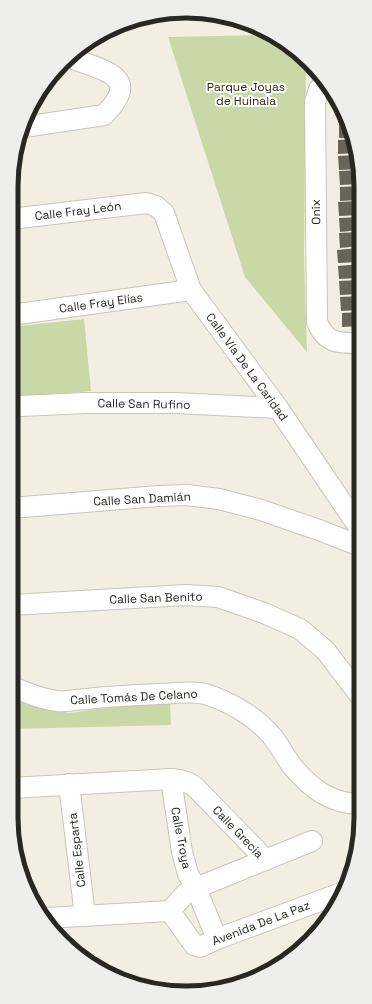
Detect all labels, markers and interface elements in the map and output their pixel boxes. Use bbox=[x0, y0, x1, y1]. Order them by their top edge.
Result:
park label: Parque Joyas de Huinala bbox=[207, 79, 285, 109]
street label: Calle Fray León bbox=[34, 198, 122, 224]
street label: Onix bbox=[308, 199, 324, 225]
street label: Calle Fray Elías bbox=[58, 289, 144, 317]
street label: Calle Vía De La Caridad bbox=[202, 310, 292, 424]
street label: Calle San Rufino bbox=[97, 395, 191, 413]
street label: Calle San Damián bbox=[93, 488, 191, 510]
street label: Calle San Benito bbox=[109, 588, 203, 608]
street label: Calle Tomás De Celano bbox=[70, 686, 198, 708]
street label: Calle Grecia bbox=[209, 802, 267, 862]
street label: Calle Troya bbox=[167, 806, 195, 870]
street label: Calle Esparta bbox=[64, 812, 90, 888]
street label: Avenida De La Paz bbox=[210, 897, 312, 949]

